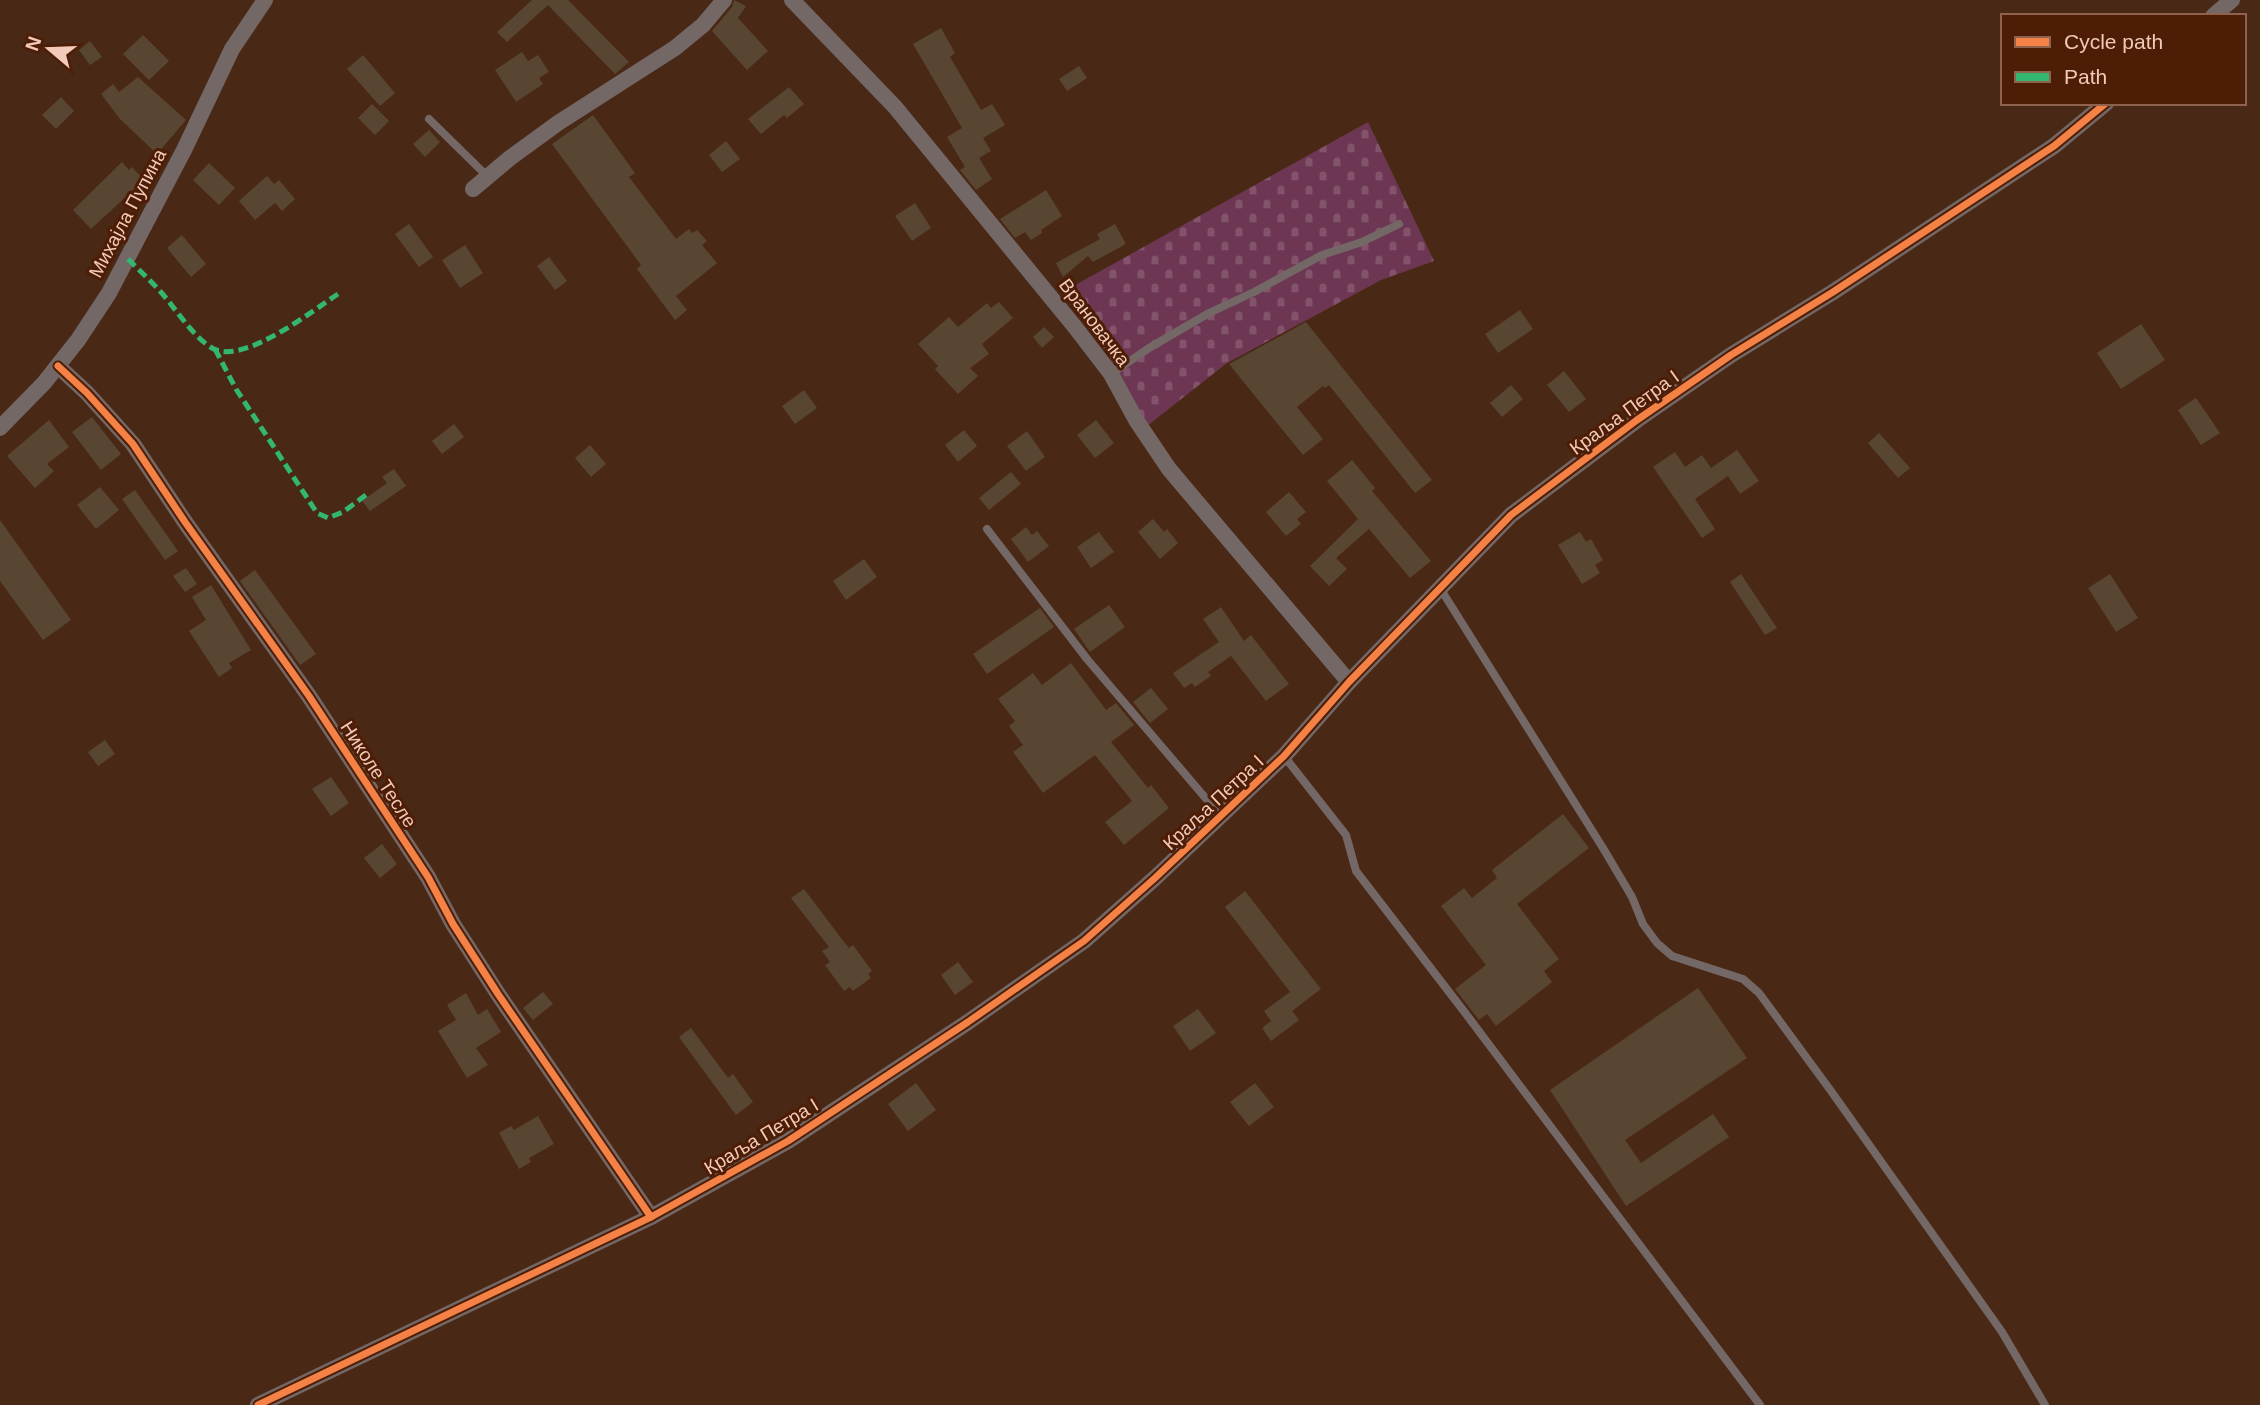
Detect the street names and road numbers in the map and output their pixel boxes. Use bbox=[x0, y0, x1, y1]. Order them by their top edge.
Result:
street label: Михајла Пупина bbox=[85, 145, 170, 281]
street label: Врановачка bbox=[1055, 274, 1135, 371]
street label: Краља Петра I bbox=[1566, 366, 1683, 459]
street label: Николе Тесле bbox=[336, 717, 421, 831]
street label: Краља Петра I bbox=[1159, 751, 1268, 854]
street label: Краља Петра I bbox=[700, 1094, 822, 1179]

